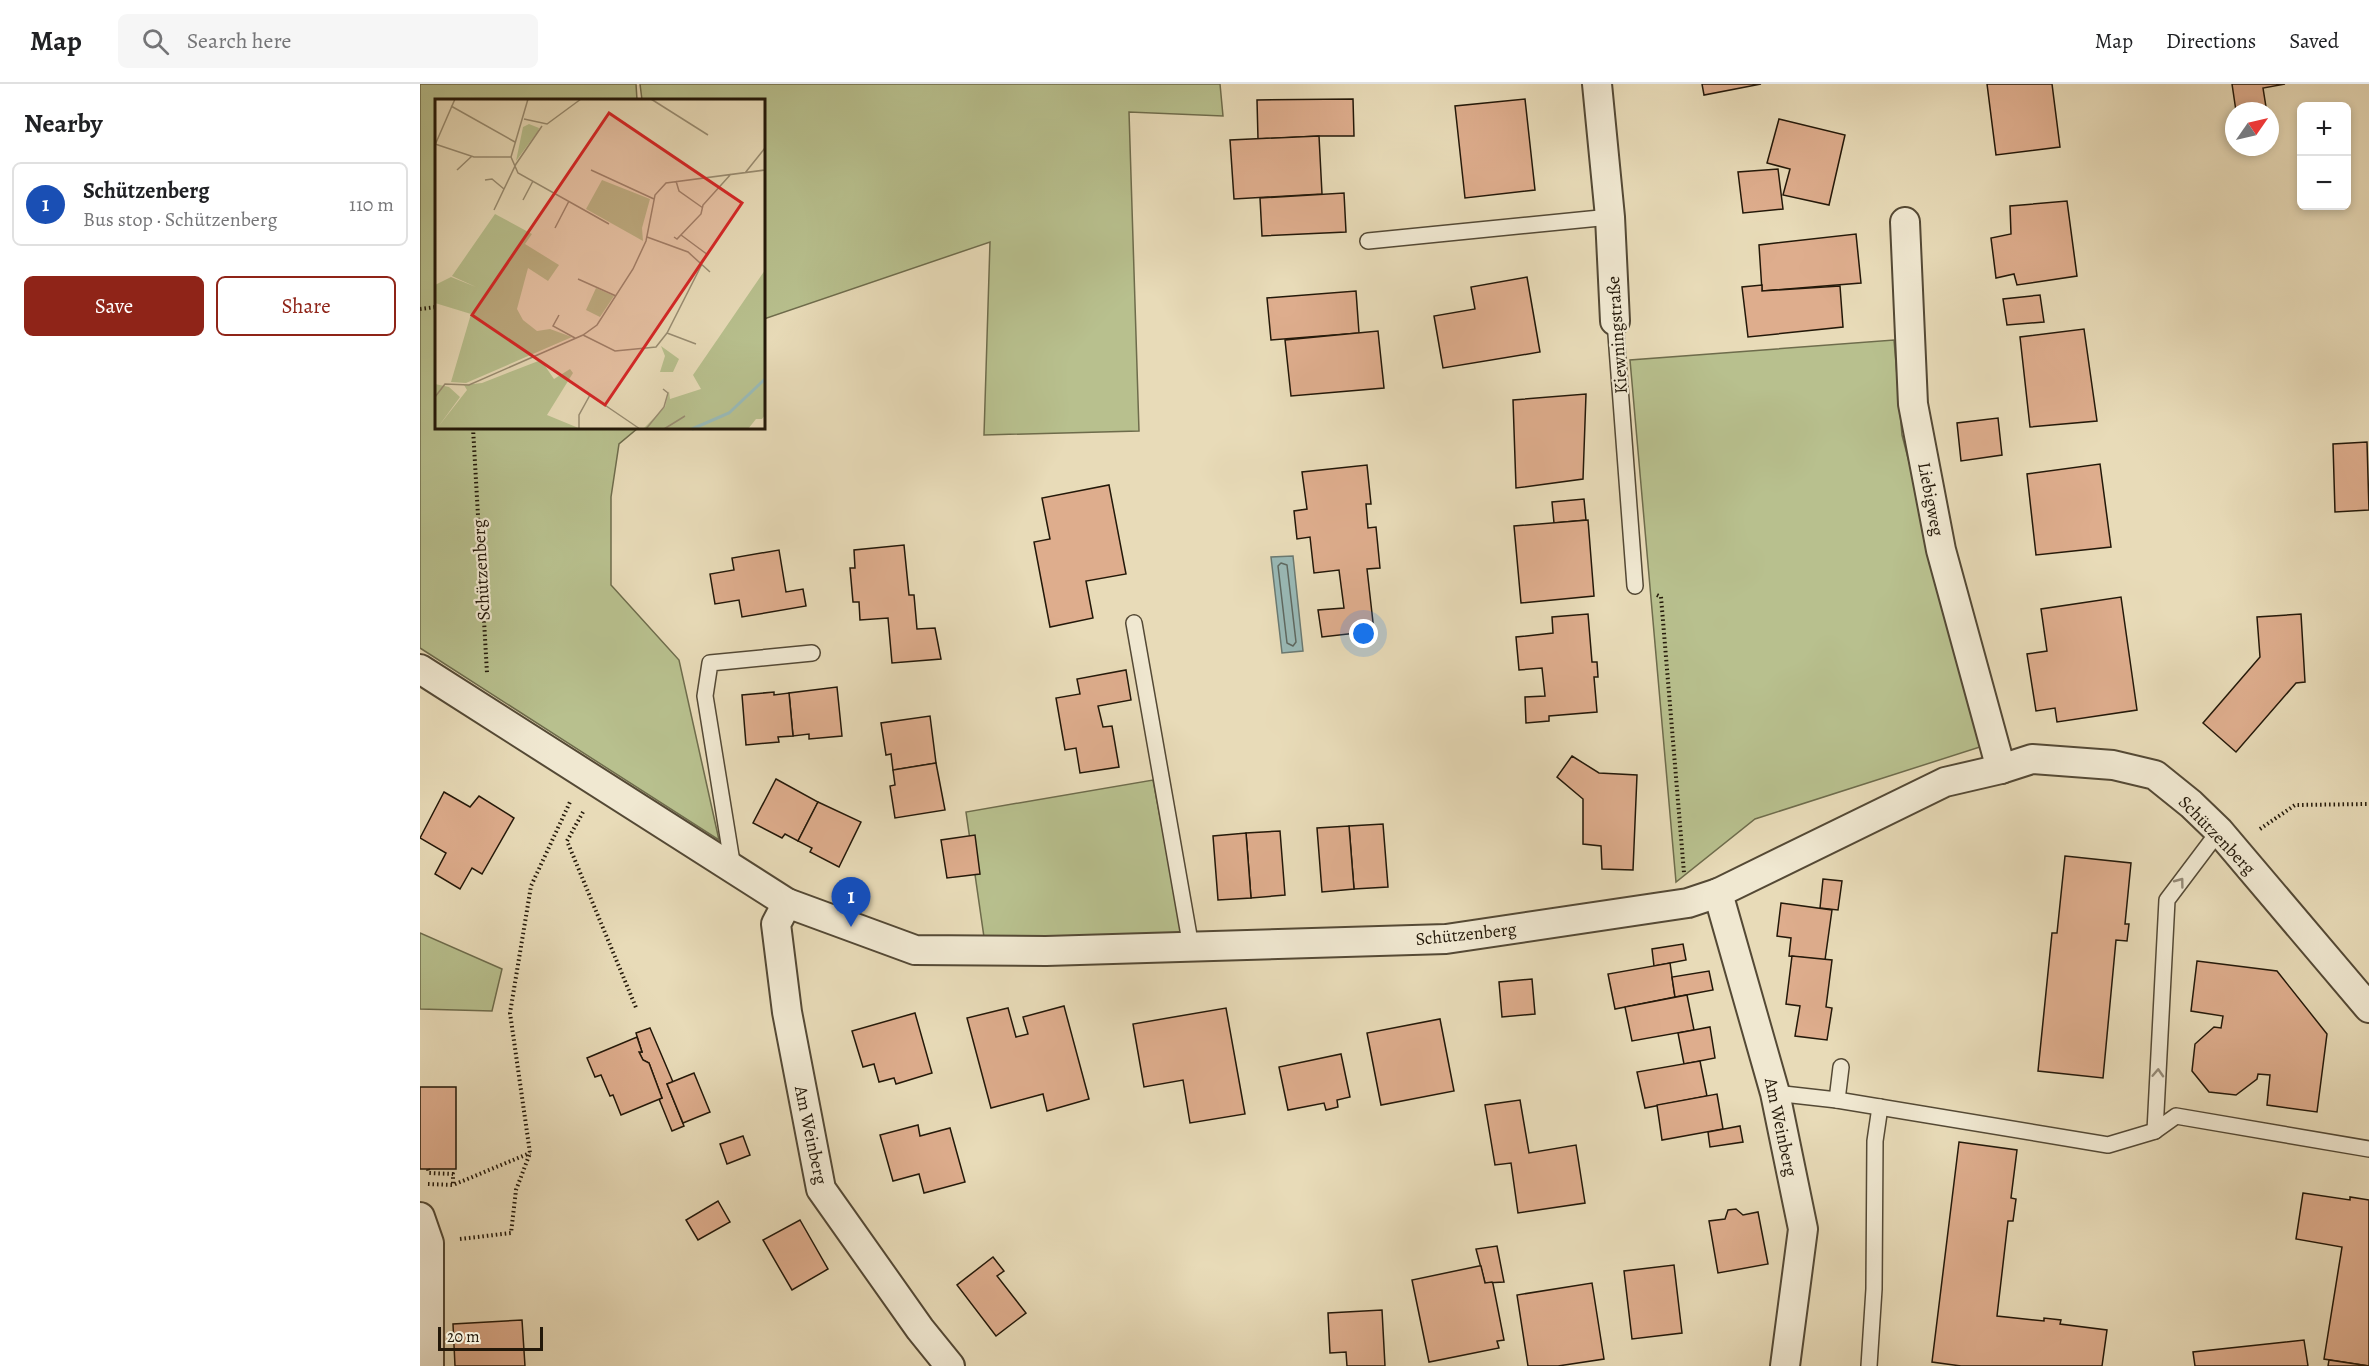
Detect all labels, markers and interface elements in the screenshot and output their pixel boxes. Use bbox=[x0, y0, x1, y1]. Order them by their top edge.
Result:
search box bbox=[118, 14, 538, 68]
text: Map bbox=[30, 22, 82, 60]
icon: search bbox=[139, 25, 172, 58]
text: Search here bbox=[187, 26, 291, 56]
text: Map bbox=[2095, 27, 2133, 55]
text: Directions bbox=[2166, 27, 2256, 55]
text: Saved bbox=[2289, 27, 2339, 55]
inset map bbox=[435, 99, 765, 429]
north arrow bbox=[2225, 102, 2279, 156]
map controls bbox=[2297, 102, 2351, 210]
button: + bbox=[2297, 102, 2351, 156]
text: Nearby bbox=[24, 106, 103, 141]
button: − bbox=[2297, 156, 2351, 210]
text: Schützenberg bbox=[83, 176, 209, 206]
text: 1 bbox=[42, 191, 49, 218]
text: 110 m bbox=[349, 191, 394, 218]
text: Bus stop · Schützenberg bbox=[83, 206, 278, 233]
street label: Kiewningstraße bbox=[1601, 275, 1633, 395]
button: Save bbox=[24, 276, 204, 336]
button: Share bbox=[216, 276, 396, 336]
street label: Liebigweg bbox=[1912, 460, 1950, 538]
street label: Schützenberg bbox=[466, 519, 496, 621]
your location bbox=[1349, 619, 1378, 648]
street label: Schützenberg bbox=[2173, 790, 2261, 880]
pin: 1 bbox=[832, 878, 870, 927]
one-way arrow bbox=[2173, 878, 2184, 889]
street label: Schützenberg bbox=[1414, 917, 1518, 951]
one-way arrow bbox=[2152, 1068, 2165, 1077]
street label: Am Weinberg bbox=[1759, 1074, 1803, 1179]
street label: Am Weinberg bbox=[789, 1082, 833, 1187]
scale bar bbox=[438, 1324, 543, 1352]
text: 20 m bbox=[447, 1326, 480, 1348]

